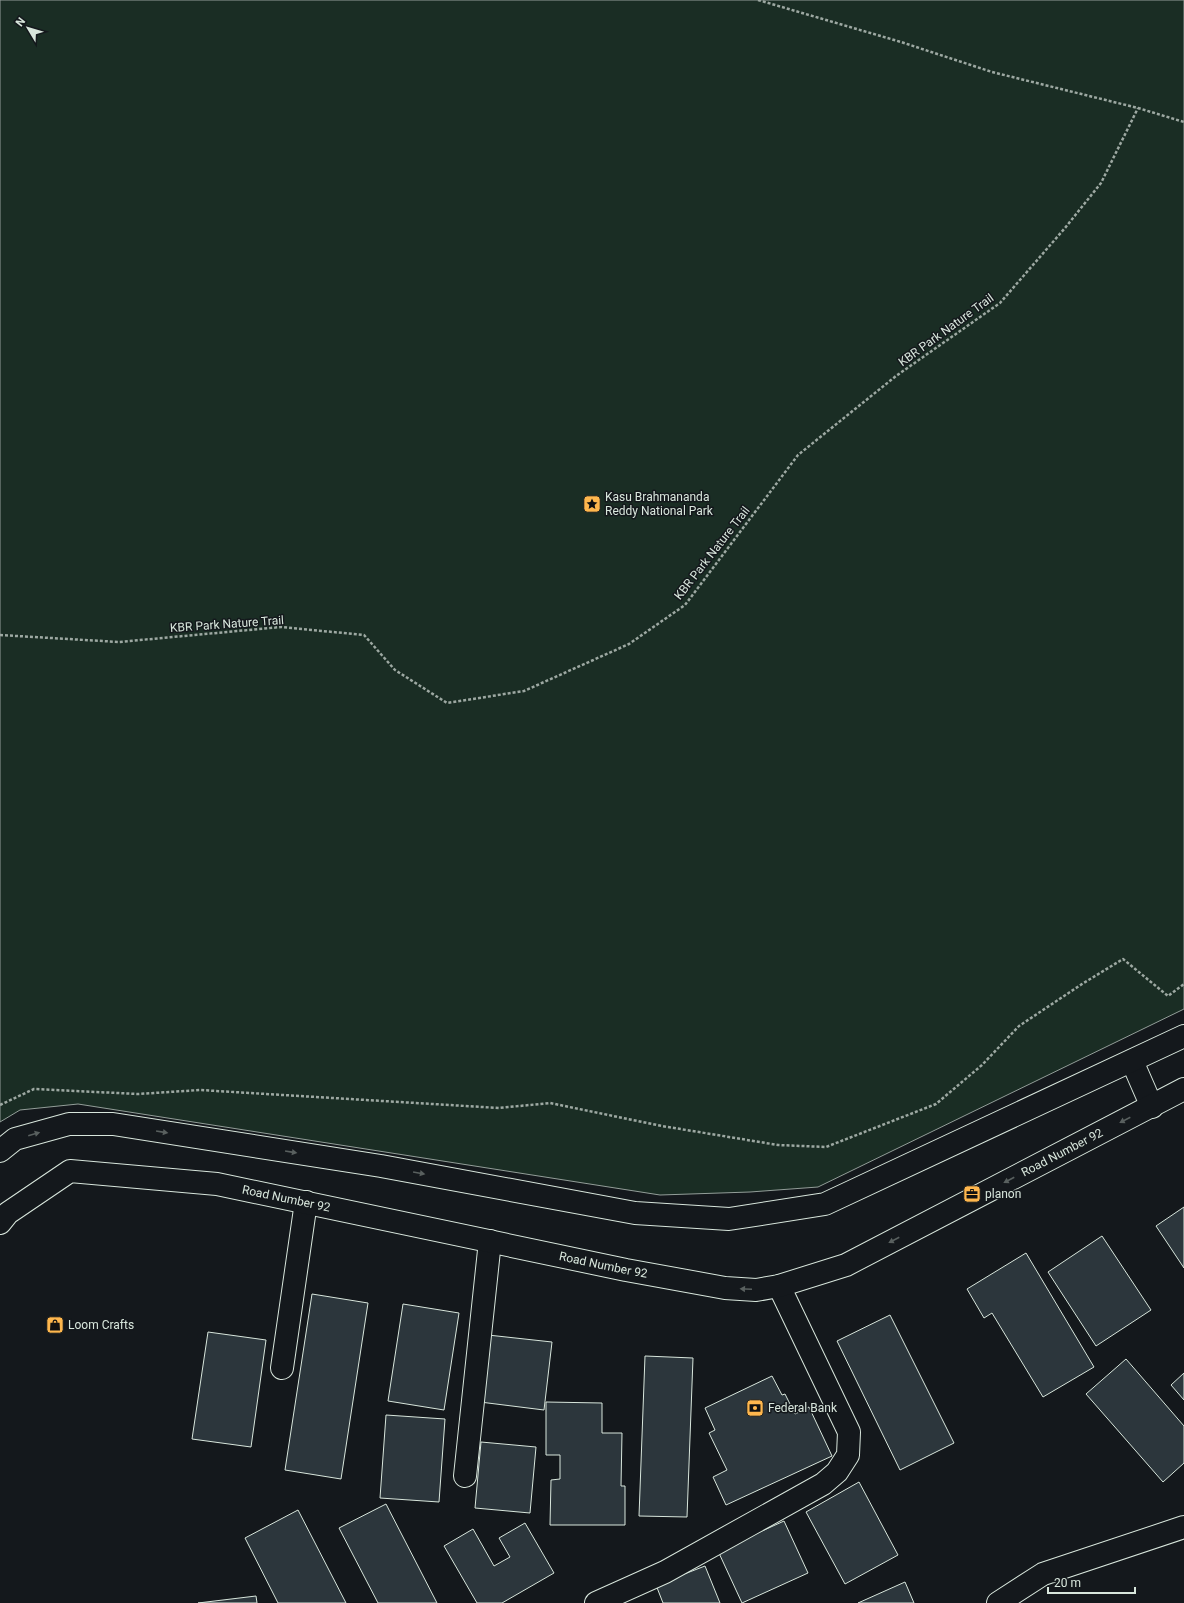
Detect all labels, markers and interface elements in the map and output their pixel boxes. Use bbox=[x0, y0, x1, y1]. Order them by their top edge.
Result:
north arrow bbox=[8, 8, 48, 48]
text: N bbox=[13, 15, 28, 29]
street label: KBR Park Nature Trail bbox=[896, 291, 996, 369]
place label: Kasu Brahmananda Reddy National Park bbox=[605, 490, 714, 518]
place icon: Kasu Brahmananda Reddy National Park bbox=[582, 494, 602, 514]
street label: KBR Park Nature Trail bbox=[671, 504, 753, 602]
street label: KBR Park Nature Trail bbox=[170, 613, 284, 635]
one-way arrow bbox=[1119, 1117, 1131, 1123]
street label: Road Number 92 bbox=[1019, 1125, 1105, 1180]
one-way arrow bbox=[156, 1129, 168, 1135]
one-way arrow bbox=[29, 1131, 41, 1137]
one-way arrow bbox=[285, 1149, 297, 1155]
one-way arrow bbox=[413, 1171, 425, 1177]
one-way arrow bbox=[1003, 1176, 1015, 1183]
street label: Road Number 92 bbox=[241, 1182, 332, 1215]
office icon: planon bbox=[962, 1184, 982, 1204]
place label: planon bbox=[985, 1187, 1021, 1201]
one-way arrow bbox=[888, 1237, 900, 1243]
street label: Road Number 92 bbox=[558, 1249, 649, 1281]
one-way arrow bbox=[740, 1286, 752, 1293]
shop icon: Loom Crafts bbox=[45, 1315, 65, 1335]
place label: Loom Crafts bbox=[68, 1318, 134, 1332]
bank icon: Federal Bank bbox=[745, 1398, 765, 1418]
place label: Federal Bank bbox=[768, 1401, 838, 1415]
scale bar bbox=[1048, 1569, 1135, 1595]
text: 20 m bbox=[1054, 1576, 1081, 1590]

